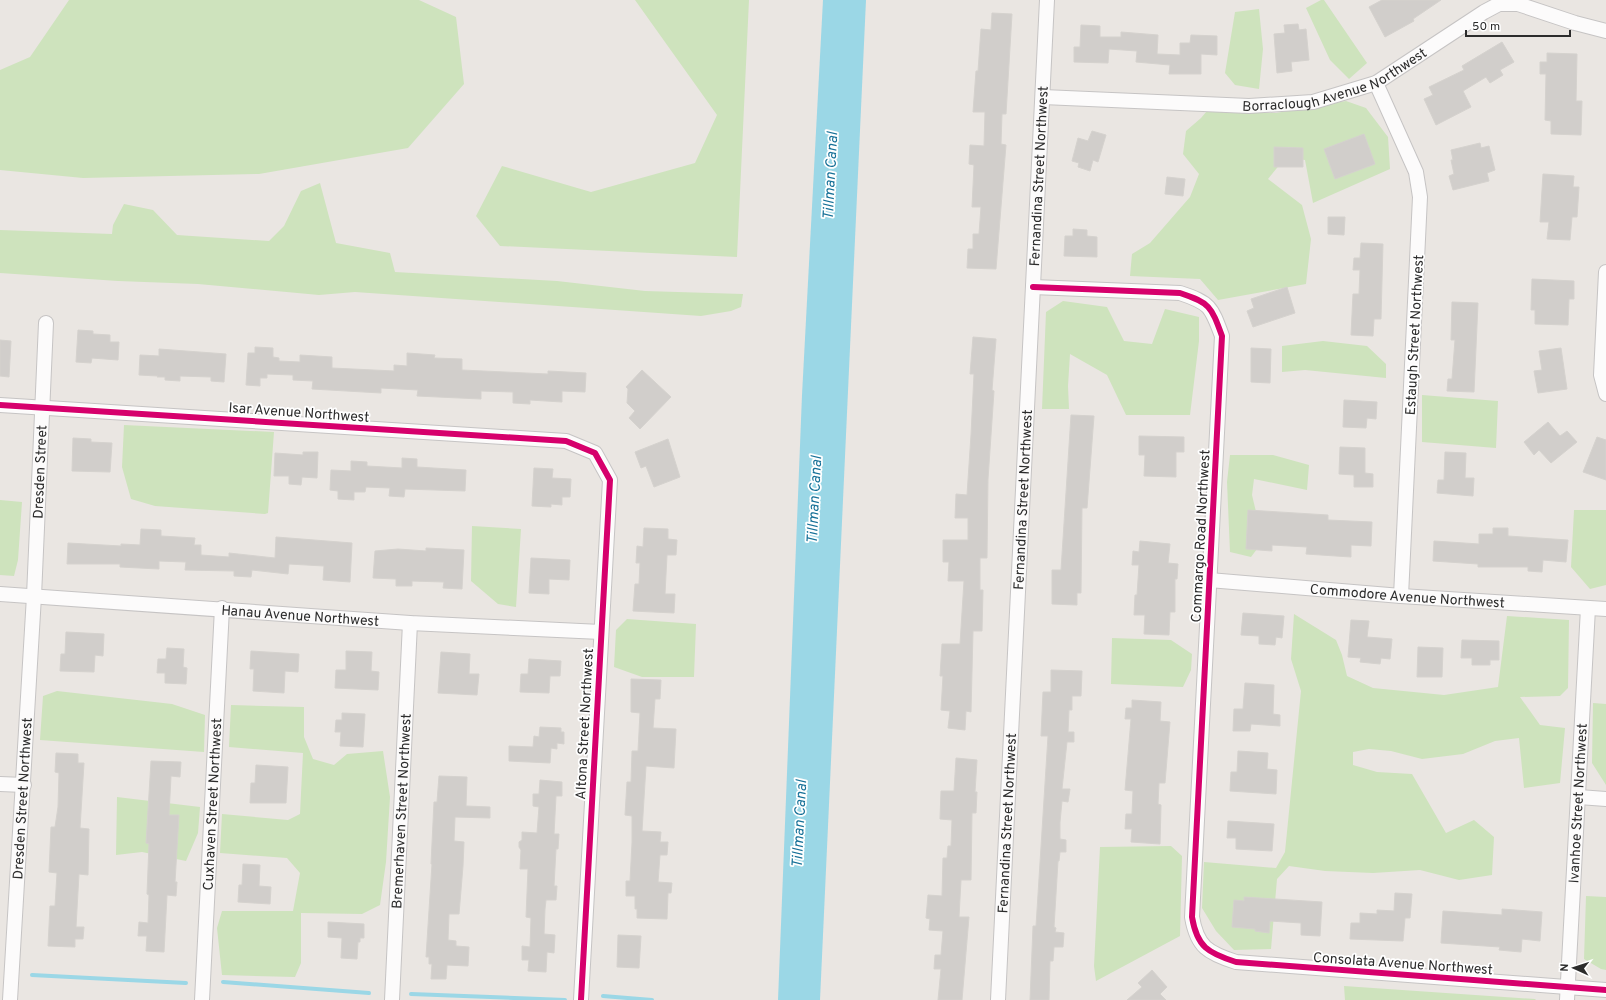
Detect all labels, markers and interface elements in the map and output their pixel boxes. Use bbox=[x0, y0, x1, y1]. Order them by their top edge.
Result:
scale bar bbox=[1466, 12, 1570, 38]
text: 50 m bbox=[1472, 19, 1500, 35]
street label: Borraclough Avenue Northwest bbox=[1242, 45, 1430, 116]
street label: Fernandina Street Northwest bbox=[1027, 85, 1053, 267]
water label: Tillman Canal bbox=[820, 130, 843, 221]
street label: Estaugh Street Northwest bbox=[1403, 254, 1428, 416]
street label: Isar Avenue Northwest bbox=[228, 400, 370, 427]
street label: Fernandina Street Northwest bbox=[1011, 409, 1037, 590]
street label: Dresden Street bbox=[30, 425, 52, 519]
street label: Commargo Road Northwest bbox=[1188, 449, 1215, 623]
water label: Tillman Canal bbox=[804, 454, 827, 545]
street label: Commodore Avenue Northwest bbox=[1309, 581, 1505, 613]
street label: Hanau Avenue Northwest bbox=[221, 603, 380, 631]
street label: Altona Street Northwest bbox=[573, 648, 598, 800]
street label: Bremerhaven Street Northwest bbox=[389, 713, 416, 909]
street label: Dresden Street Northwest bbox=[10, 717, 37, 880]
street label: Cuxhaven Street Northwest bbox=[201, 718, 226, 891]
street label: Ivanhoe Street Northwest bbox=[1566, 723, 1592, 884]
street label: Fernandina Street Northwest bbox=[995, 733, 1021, 914]
water label: Tillman Canal bbox=[789, 778, 812, 869]
north arrow bbox=[1554, 948, 1594, 988]
street label: Consolata Avenue Northwest bbox=[1312, 950, 1493, 979]
text: N bbox=[1558, 963, 1572, 972]

